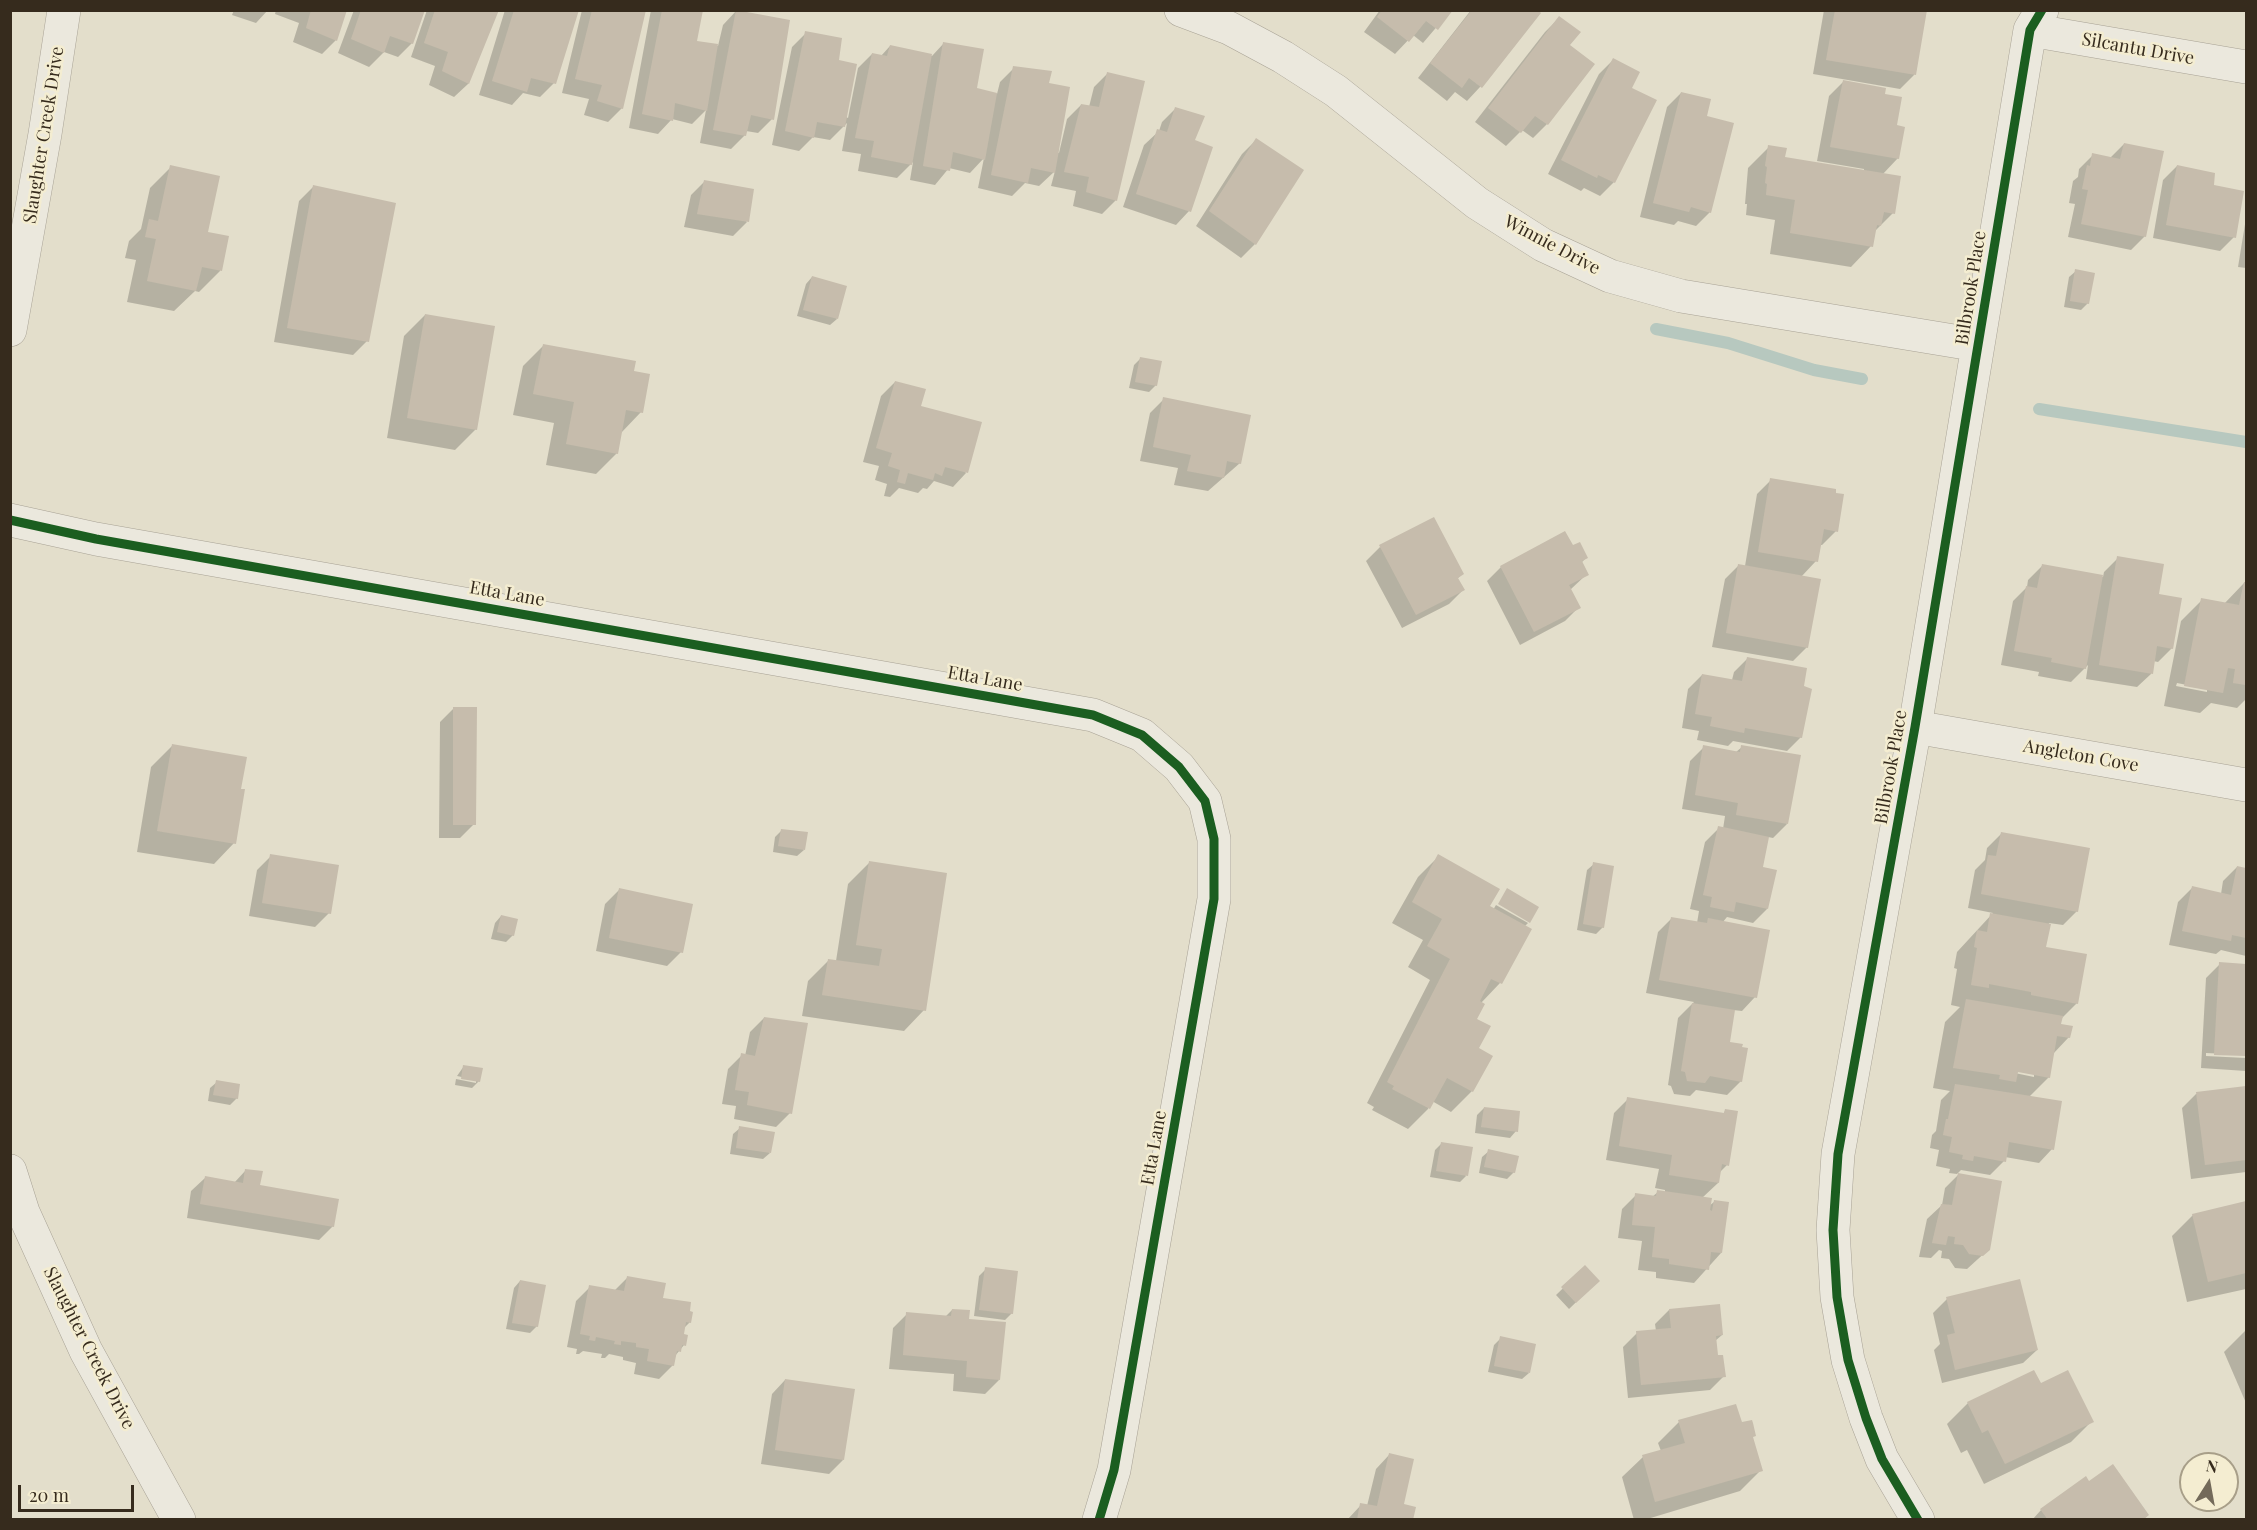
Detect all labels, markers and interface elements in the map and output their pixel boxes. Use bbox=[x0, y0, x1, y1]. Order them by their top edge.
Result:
street label: Silcantu Drive bbox=[2080, 28, 2196, 70]
street label: Slaughter Creek Drive bbox=[19, 45, 69, 225]
street label: Winnie Drive bbox=[1500, 211, 1604, 279]
street label: Bilbrook Place bbox=[1951, 229, 1991, 347]
street label: Etta Lane bbox=[468, 577, 546, 611]
street label: Etta Lane bbox=[946, 662, 1024, 696]
street label: Bilbrook Place bbox=[1870, 708, 1912, 826]
street label: Angleton Cove bbox=[2022, 735, 2140, 777]
street label: Etta Lane bbox=[1137, 1109, 1171, 1187]
street label: Slaughter Creek Drive bbox=[39, 1263, 139, 1433]
north arrow bbox=[2179, 1452, 2239, 1512]
text: N bbox=[2204, 1454, 2220, 1477]
scale bar bbox=[21, 1473, 136, 1511]
text: 20 m bbox=[29, 1483, 69, 1507]

